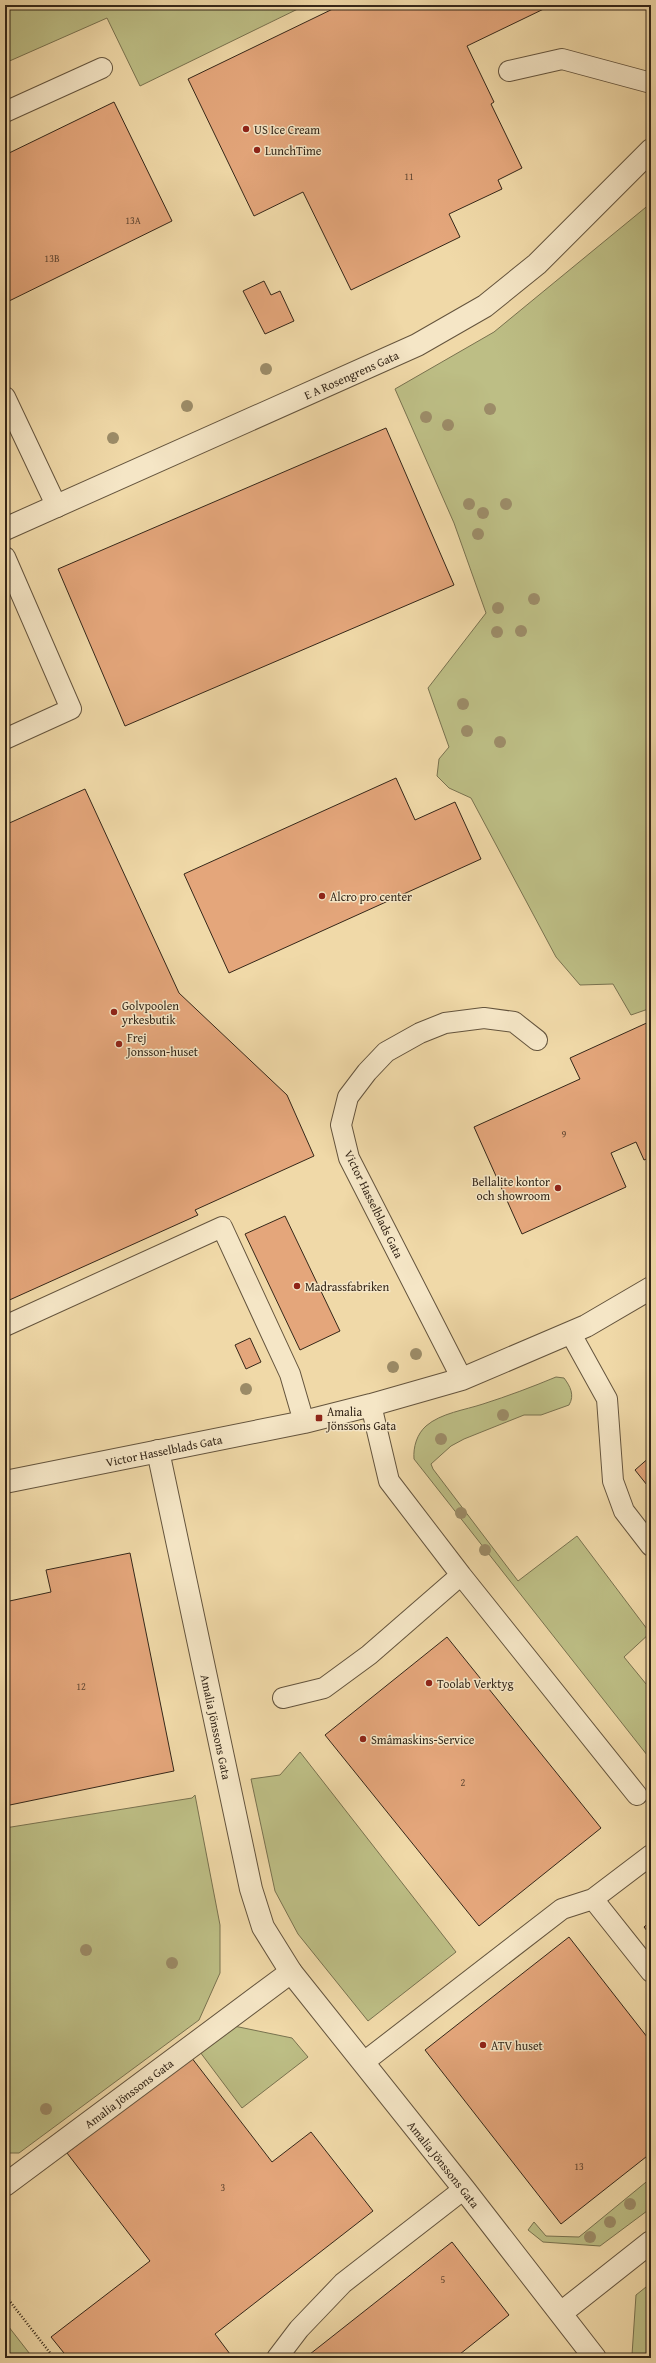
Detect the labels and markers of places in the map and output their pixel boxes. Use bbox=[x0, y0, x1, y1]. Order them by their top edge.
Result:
place label: US Ice Cream bbox=[254, 121, 320, 138]
marker: US Ice Cream bbox=[241, 124, 251, 134]
place label: LunchTime bbox=[265, 142, 322, 159]
marker: LunchTime bbox=[252, 145, 262, 155]
place label: Alcro pro center bbox=[330, 888, 412, 905]
marker: Alcro pro center bbox=[317, 891, 327, 901]
place label: Golvpoolen yrkesbutik bbox=[121, 997, 179, 1028]
marker: Golvpoolen yrkesbutik bbox=[109, 1007, 119, 1017]
place label: Frej Jonsson-huset bbox=[125, 1029, 199, 1060]
marker: Frej Jonsson-huset bbox=[114, 1039, 124, 1049]
place label: Bellalite kontor och showroom bbox=[472, 1173, 550, 1204]
marker: Bellalite kontor och showroom bbox=[553, 1183, 563, 1193]
place label: Madrassfabriken bbox=[305, 1278, 389, 1295]
marker: Madrassfabriken bbox=[292, 1281, 302, 1291]
place label: Amalia Jönssons Gata bbox=[325, 1403, 396, 1434]
marker: Amalia Jönssons Gata bbox=[314, 1413, 324, 1423]
place label: Toolab Verktyg bbox=[437, 1675, 513, 1692]
marker: Toolab Verktyg bbox=[424, 1678, 434, 1688]
place label: Småmaskins-Service bbox=[371, 1731, 475, 1748]
marker: Småmaskins-Service bbox=[358, 1734, 368, 1744]
place label: ATV huset bbox=[491, 2037, 544, 2054]
marker: ATV huset bbox=[478, 2040, 488, 2050]

